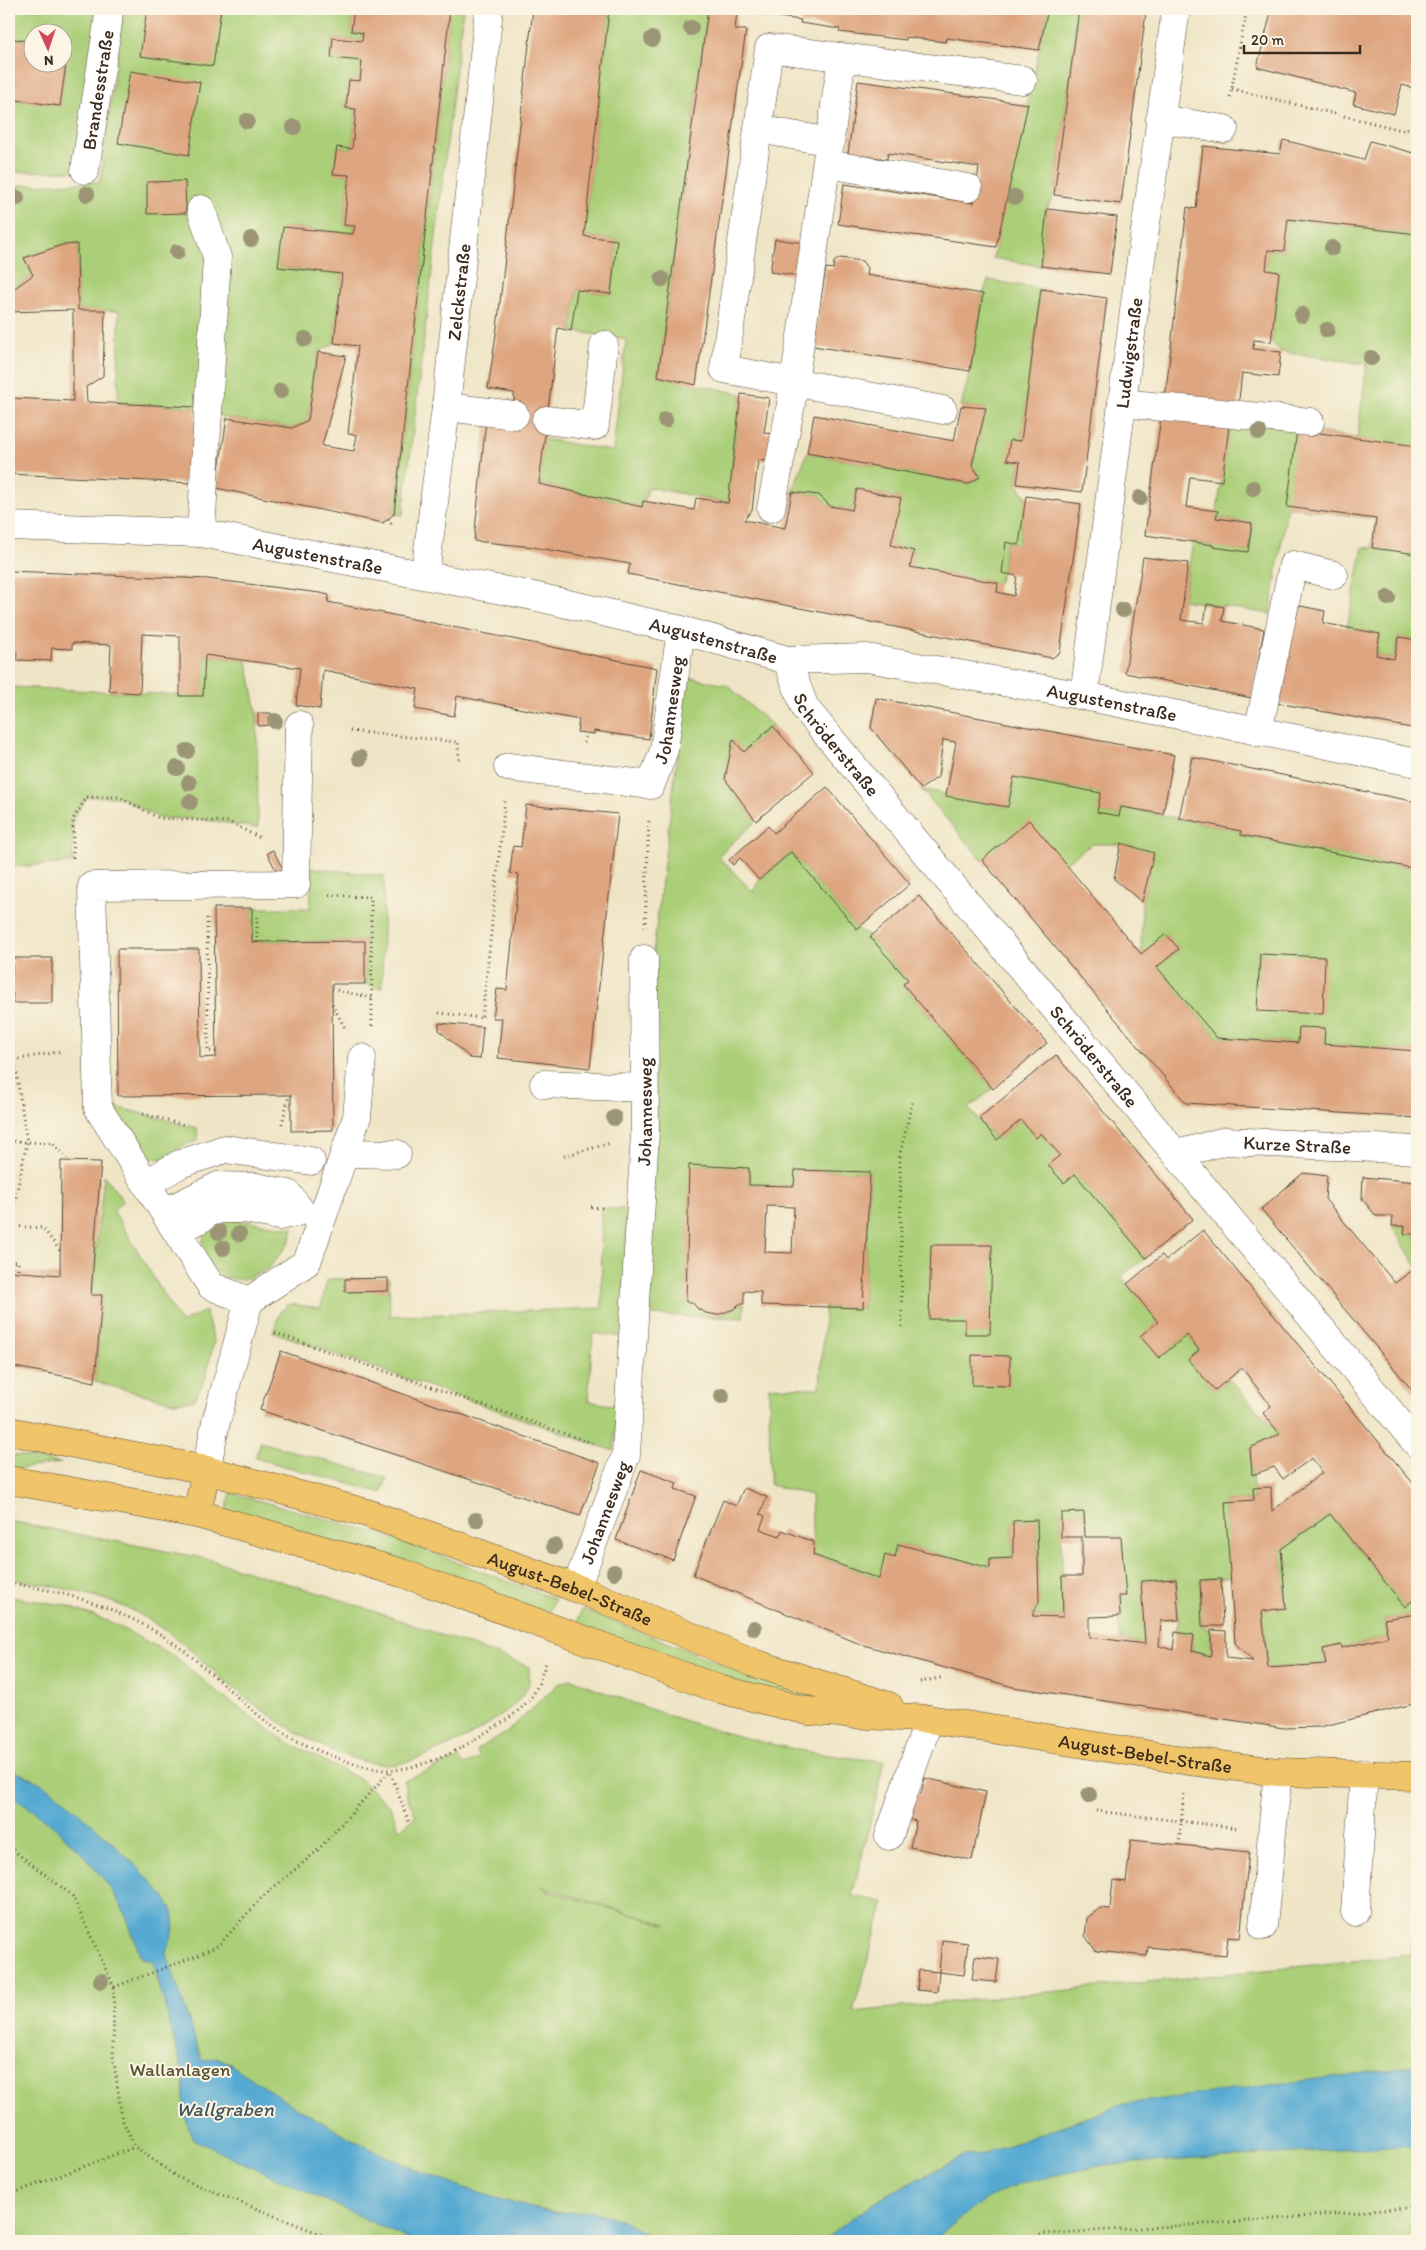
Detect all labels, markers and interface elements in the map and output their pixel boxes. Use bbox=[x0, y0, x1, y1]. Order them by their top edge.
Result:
north arrow bbox=[22, 22, 72, 72]
scale bar bbox=[1244, 22, 1360, 54]
street label: Brandesstraße bbox=[77, 28, 119, 152]
text: 20 m bbox=[1251, 31, 1285, 49]
text: N bbox=[43, 52, 54, 69]
street label: Zelckstraße bbox=[442, 242, 476, 342]
street label: Ludwigstraße bbox=[1110, 296, 1148, 410]
street label: Augustenstraße bbox=[251, 532, 385, 579]
street label: Augustenstraße bbox=[647, 612, 780, 669]
street label: Johannesweg bbox=[649, 654, 689, 767]
street label: Augustenstraße bbox=[1045, 679, 1179, 726]
street label: Schröderstraße bbox=[788, 690, 884, 801]
street label: Schröderstraße bbox=[1045, 1001, 1143, 1112]
street label: Johannesweg bbox=[632, 1057, 657, 1167]
street label: Kurze Straße bbox=[1243, 1131, 1352, 1159]
street label: Johannesweg bbox=[575, 1457, 635, 1567]
street label: August-Bebel-Straße bbox=[484, 1546, 656, 1631]
street label: August-Bebel-Straße bbox=[1057, 1729, 1233, 1778]
park label: Wallanlagen bbox=[129, 2058, 231, 2081]
water label: Wallgraben bbox=[176, 2097, 274, 2121]

